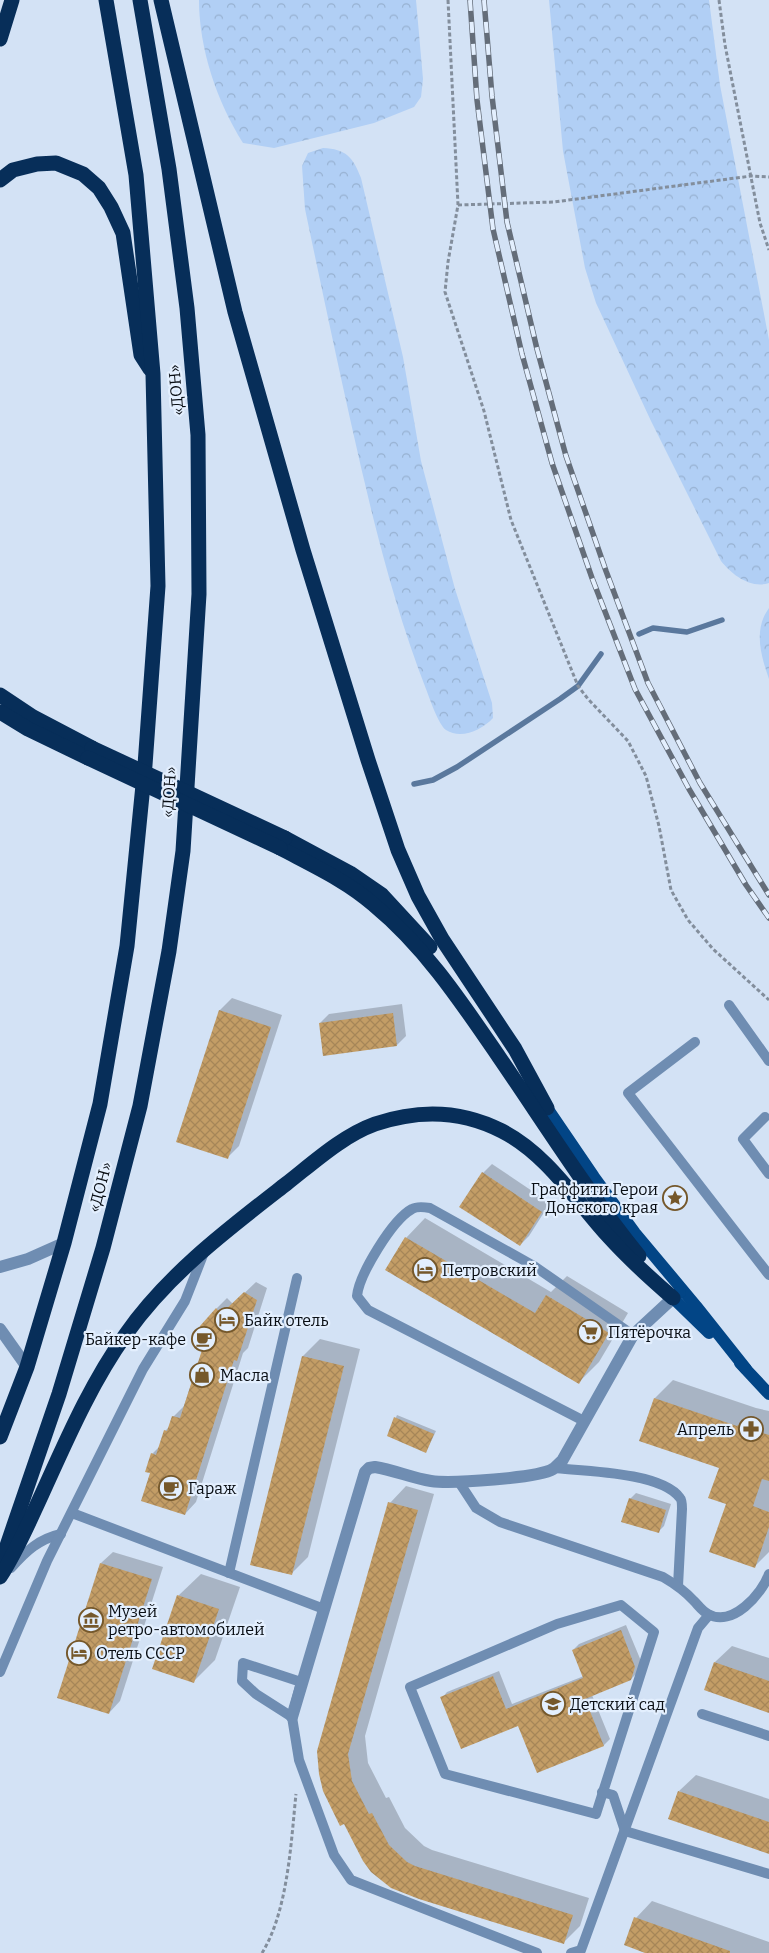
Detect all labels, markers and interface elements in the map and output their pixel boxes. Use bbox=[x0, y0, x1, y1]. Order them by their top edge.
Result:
street label: «ДОН» bbox=[164, 364, 188, 416]
street label: «ДОН» bbox=[158, 766, 180, 818]
street label: «ДОН» bbox=[84, 1160, 116, 1214]
place label: Граффити Герои Донского края bbox=[531, 1180, 658, 1217]
place icon: Граффити Герои Донского края bbox=[662, 1185, 688, 1211]
hotel icon: Петровский bbox=[412, 1257, 438, 1283]
place label: Петровский bbox=[442, 1261, 537, 1280]
hotel icon: Байк отель bbox=[214, 1307, 240, 1333]
place label: Байк отель bbox=[244, 1311, 328, 1330]
supermarket icon: Пятёрочка bbox=[577, 1319, 603, 1345]
place label: Пятёрочка bbox=[608, 1323, 691, 1342]
cafe icon: Байкер-кафе bbox=[191, 1326, 217, 1352]
place label: Байкер-кафе bbox=[85, 1330, 186, 1349]
shop icon: Масла bbox=[189, 1362, 215, 1388]
place label: Масла bbox=[220, 1366, 269, 1385]
pharmacy icon: Апрель bbox=[738, 1416, 764, 1442]
place label: Апрель bbox=[677, 1420, 734, 1439]
cafe icon: Гараж bbox=[158, 1475, 184, 1501]
place label: Гараж bbox=[188, 1479, 237, 1498]
place label: Музей ретро-автомобилей bbox=[108, 1602, 265, 1639]
museum icon: Музей ретро-автомобилей bbox=[78, 1607, 104, 1633]
hotel icon: Отель СССР bbox=[66, 1640, 92, 1666]
place label: Отель СССР bbox=[96, 1644, 185, 1663]
school or university icon: Детский сад bbox=[540, 1691, 566, 1717]
place label: Детский сад bbox=[570, 1695, 666, 1714]

